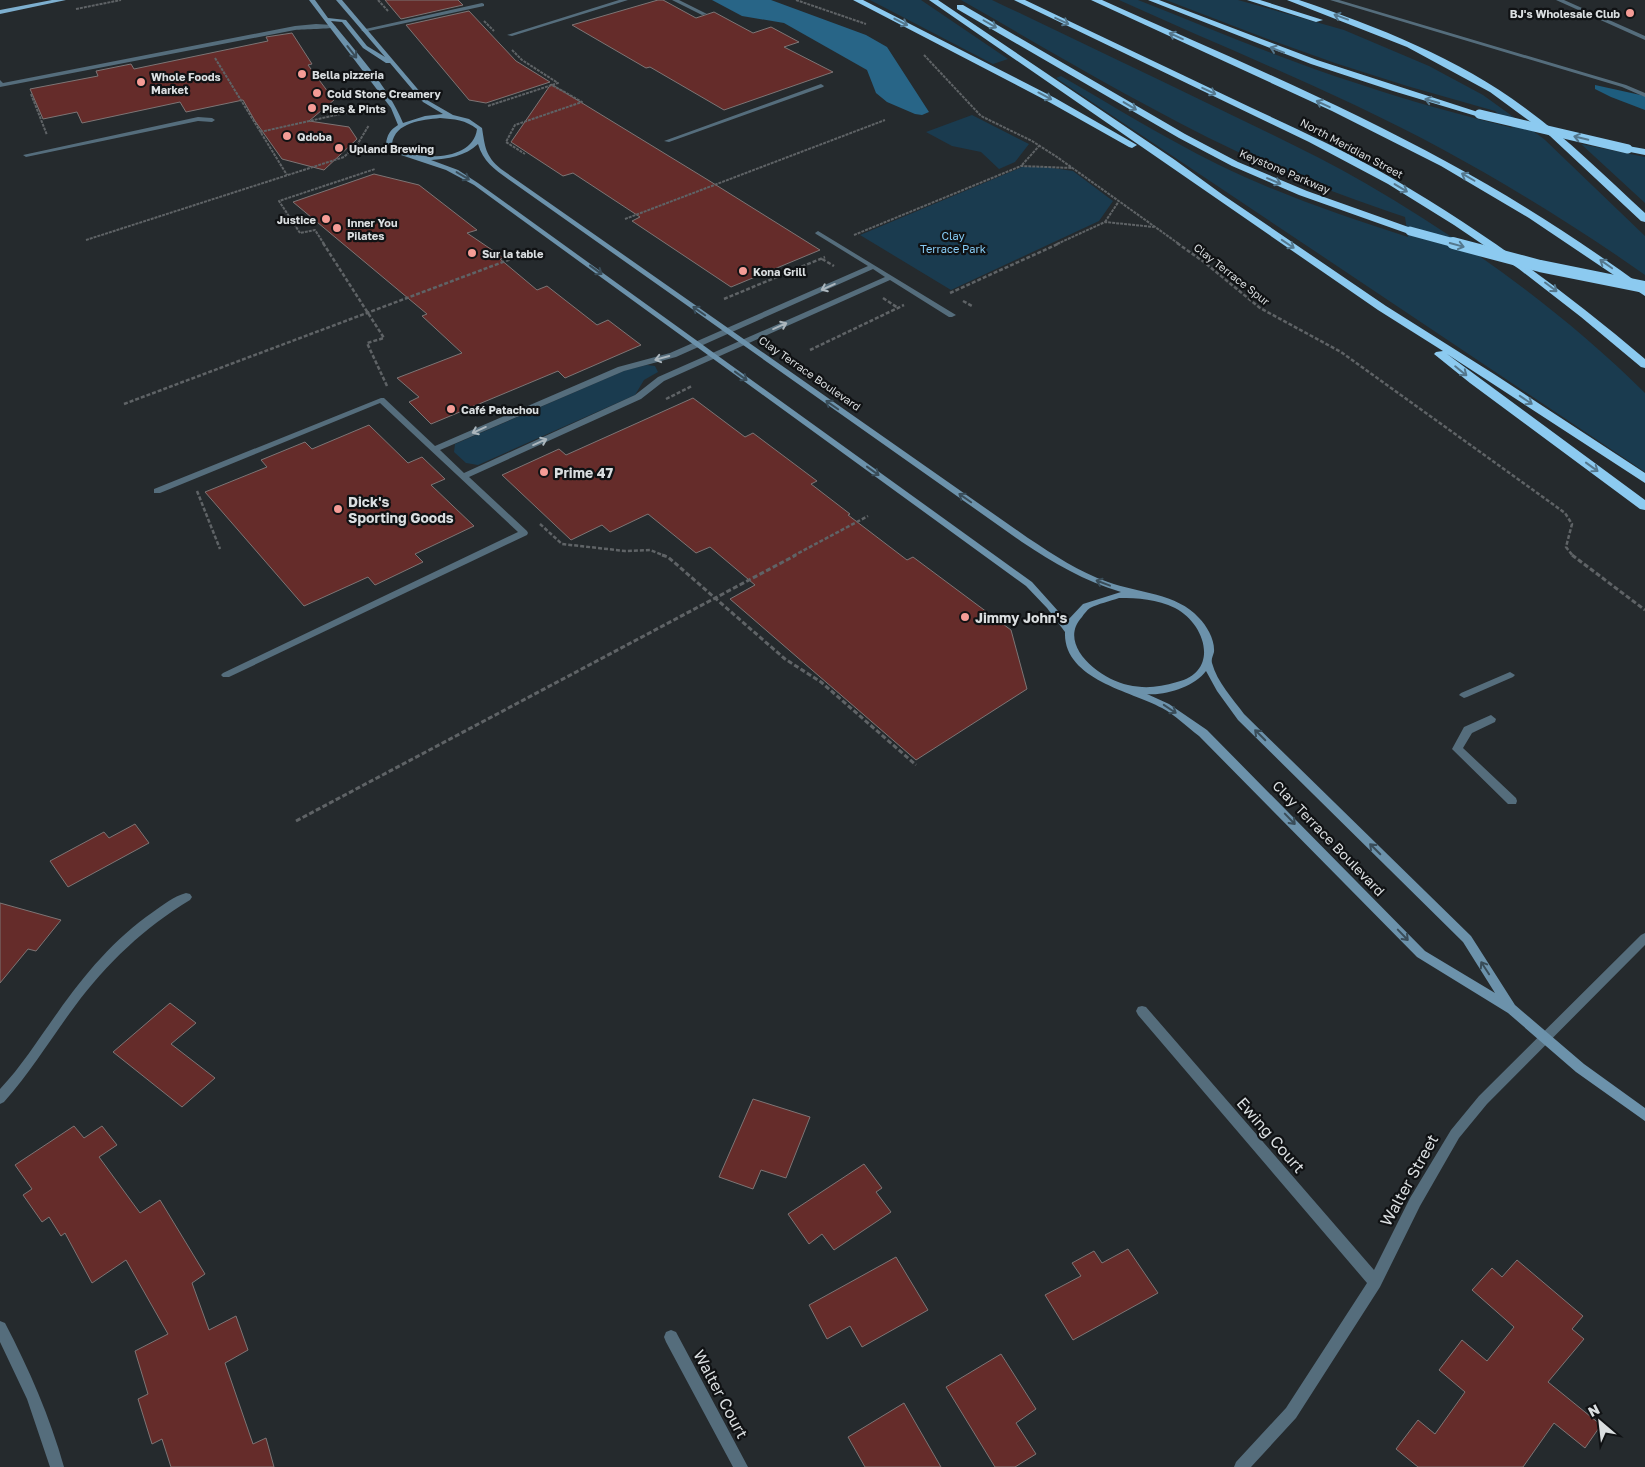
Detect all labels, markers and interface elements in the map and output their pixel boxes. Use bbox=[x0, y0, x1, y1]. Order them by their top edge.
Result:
place label: BJ's Wholesale Club bbox=[1510, 7, 1620, 20]
marker: BJ's Wholesale Club bbox=[1624, 7, 1636, 19]
one-way arrow bbox=[1333, 12, 1349, 21]
one-way arrow bbox=[1054, 17, 1069, 26]
one-way arrow bbox=[893, 18, 908, 27]
one-way arrow bbox=[982, 20, 996, 30]
one-way arrow bbox=[1169, 31, 1184, 41]
one-way arrow bbox=[347, 45, 358, 58]
one-way arrow bbox=[1270, 45, 1286, 54]
marker: Bella pizzeria bbox=[296, 68, 308, 80]
place label: Bella pizzeria bbox=[312, 68, 384, 81]
place label: Whole Foods Market bbox=[151, 70, 221, 96]
marker: Whole Foods Market bbox=[135, 76, 147, 88]
one-way arrow bbox=[1201, 86, 1216, 96]
marker: Cold Stone Creamery bbox=[311, 87, 323, 99]
place label: Cold Stone Creamery bbox=[327, 87, 441, 100]
one-way arrow bbox=[1038, 91, 1053, 101]
one-way arrow bbox=[1424, 96, 1440, 106]
one-way arrow bbox=[1316, 99, 1331, 108]
one-way arrow bbox=[1123, 101, 1138, 111]
marker: Pies & Pints bbox=[306, 102, 318, 114]
place label: Pies & Pints bbox=[322, 102, 386, 115]
street label: North Meridian Street bbox=[1298, 115, 1406, 181]
marker: Qdoba bbox=[281, 130, 293, 142]
place label: Qdoba bbox=[297, 130, 332, 143]
one-way arrow bbox=[1573, 133, 1589, 142]
marker: Upland Brewing bbox=[333, 142, 345, 154]
place label: Upland Brewing bbox=[349, 142, 434, 155]
street label: Keystone Parkway bbox=[1238, 146, 1332, 196]
one-way arrow bbox=[456, 171, 470, 181]
one-way arrow bbox=[1462, 172, 1476, 182]
one-way arrow bbox=[1266, 177, 1281, 187]
one-way arrow bbox=[1393, 183, 1408, 193]
place label: Justice bbox=[277, 213, 317, 226]
marker: Justice bbox=[320, 213, 332, 225]
place label: Inner You Pilates bbox=[347, 216, 397, 242]
marker: Inner You Pilates bbox=[331, 222, 343, 234]
park label: Clay Terrace Park bbox=[920, 229, 986, 255]
one-way arrow bbox=[1281, 239, 1295, 249]
street label: Clay Terrace Spur bbox=[1191, 240, 1273, 308]
one-way arrow bbox=[1448, 240, 1464, 250]
marker: Sur la table bbox=[466, 247, 478, 259]
place label: Sur la table bbox=[482, 247, 544, 260]
one-way arrow bbox=[1599, 259, 1613, 269]
one-way arrow bbox=[589, 265, 603, 275]
marker: Kona Grill bbox=[737, 265, 749, 277]
place label: Kona Grill bbox=[753, 265, 806, 278]
one-way arrow bbox=[821, 282, 836, 292]
one-way arrow bbox=[1544, 282, 1557, 293]
one-way arrow bbox=[692, 306, 706, 316]
one-way arrow bbox=[772, 321, 787, 331]
street label: Clay Terrace Boulevard bbox=[757, 333, 863, 413]
one-way arrow bbox=[655, 353, 671, 363]
one-way arrow bbox=[1454, 366, 1467, 377]
one-way arrow bbox=[734, 370, 748, 381]
one-way arrow bbox=[1519, 395, 1533, 405]
one-way arrow bbox=[825, 400, 839, 410]
marker: Café Patachou bbox=[445, 403, 457, 415]
place label: Café Patachou bbox=[461, 403, 539, 416]
one-way arrow bbox=[472, 426, 487, 436]
one-way arrow bbox=[532, 436, 547, 446]
one-way arrow bbox=[1585, 462, 1598, 473]
place label: Prime 47 bbox=[554, 464, 613, 481]
marker: Prime 47 bbox=[538, 466, 550, 478]
one-way arrow bbox=[866, 466, 880, 476]
place label: Dick's Sporting Goods bbox=[348, 493, 454, 526]
one-way arrow bbox=[958, 493, 972, 503]
marker: Dick's Sporting Goods bbox=[332, 503, 344, 515]
one-way arrow bbox=[1096, 577, 1111, 587]
place label: Jimmy John's bbox=[975, 609, 1068, 626]
marker: Jimmy John's bbox=[959, 611, 971, 623]
one-way arrow bbox=[1163, 705, 1177, 715]
one-way arrow bbox=[1253, 729, 1266, 741]
street label: Clay Terrace Boulevard bbox=[1269, 777, 1389, 899]
one-way arrow bbox=[1284, 813, 1296, 825]
one-way arrow bbox=[1369, 843, 1382, 855]
one-way arrow bbox=[1397, 929, 1409, 942]
one-way arrow bbox=[1480, 961, 1491, 975]
street label: Ewing Court bbox=[1233, 1093, 1309, 1177]
street label: Walter Street bbox=[1376, 1131, 1442, 1229]
street label: Walter Court bbox=[689, 1346, 753, 1442]
north arrow bbox=[1575, 1397, 1625, 1447]
text: N bbox=[1585, 1400, 1602, 1420]

